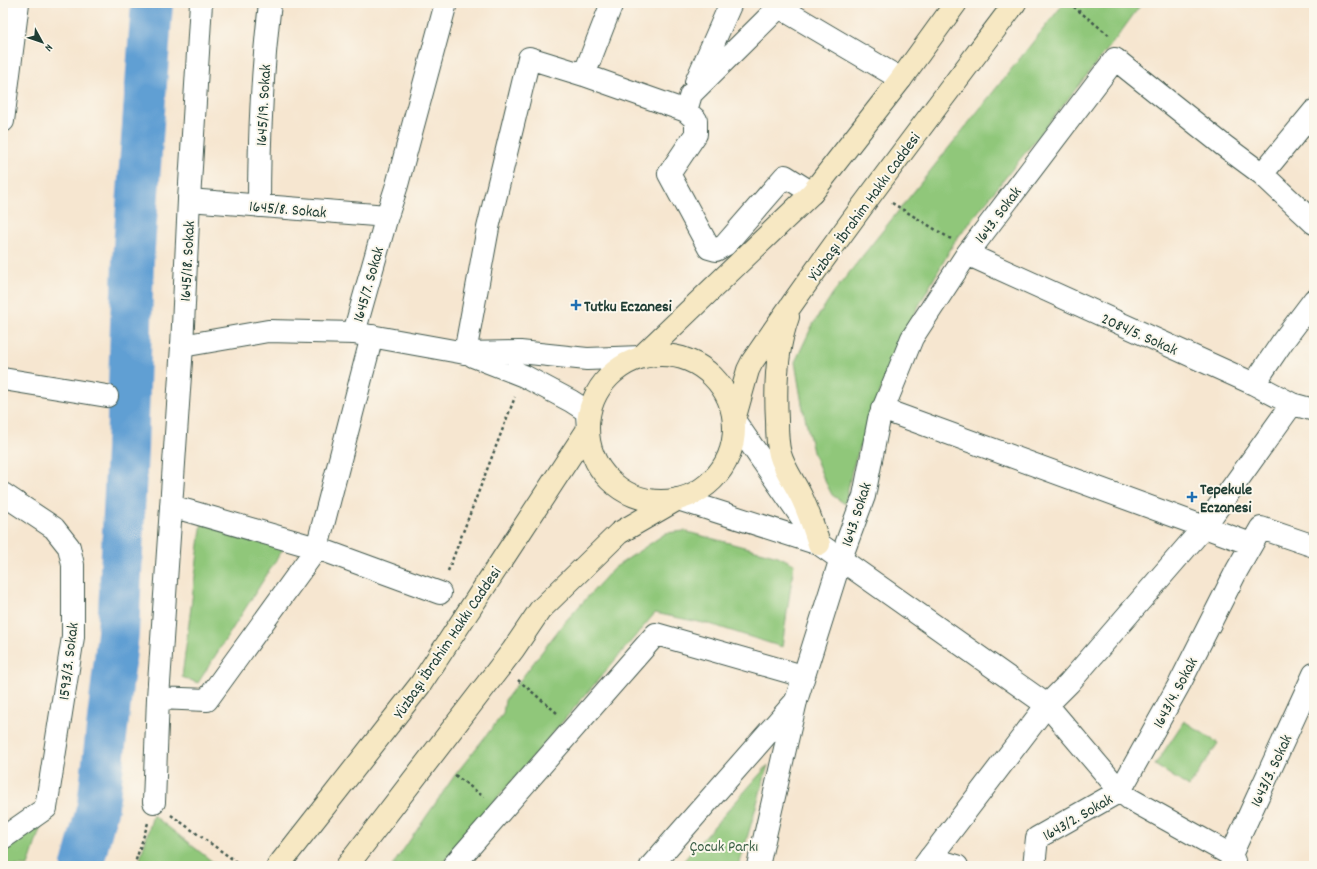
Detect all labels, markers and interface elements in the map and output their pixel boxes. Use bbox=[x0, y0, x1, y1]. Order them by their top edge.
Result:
north arrow bbox=[22, 22, 62, 62]
text: N bbox=[40, 40, 56, 55]
street label: 1645/19. Sokak bbox=[251, 64, 278, 147]
street label: Yüzbaşı İbrahim Hakkı Caddesi bbox=[803, 128, 927, 287]
street label: 1643. Sokak bbox=[970, 182, 1028, 249]
street label: 1645/8. Sokak bbox=[248, 196, 327, 225]
street label: 1645/18. Sokak bbox=[175, 220, 202, 302]
street label: 1645/7. Sokak bbox=[348, 244, 391, 325]
place label: Tutku Eczanesi bbox=[584, 296, 672, 319]
marker: Tutku Eczanesi bbox=[571, 300, 581, 310]
street label: 2084/5. Sokak bbox=[1097, 308, 1181, 362]
place label: Tepekule Eczanesi bbox=[1200, 479, 1252, 520]
street label: 1643. Sokak bbox=[836, 480, 879, 550]
marker: Tepekule Eczanesi bbox=[1187, 492, 1197, 502]
street label: Yüzbaşı İbrahim Hakkı Caddesi bbox=[388, 563, 508, 724]
street label: 1593/3. Sokak bbox=[53, 621, 86, 701]
street label: 1643/4. Sokak bbox=[1148, 654, 1205, 733]
street label: 1643/3. Sokak bbox=[1245, 731, 1299, 811]
street label: 1643/2. Sokak bbox=[1039, 789, 1118, 848]
park label: Çocuk Parkı bbox=[690, 836, 758, 859]

